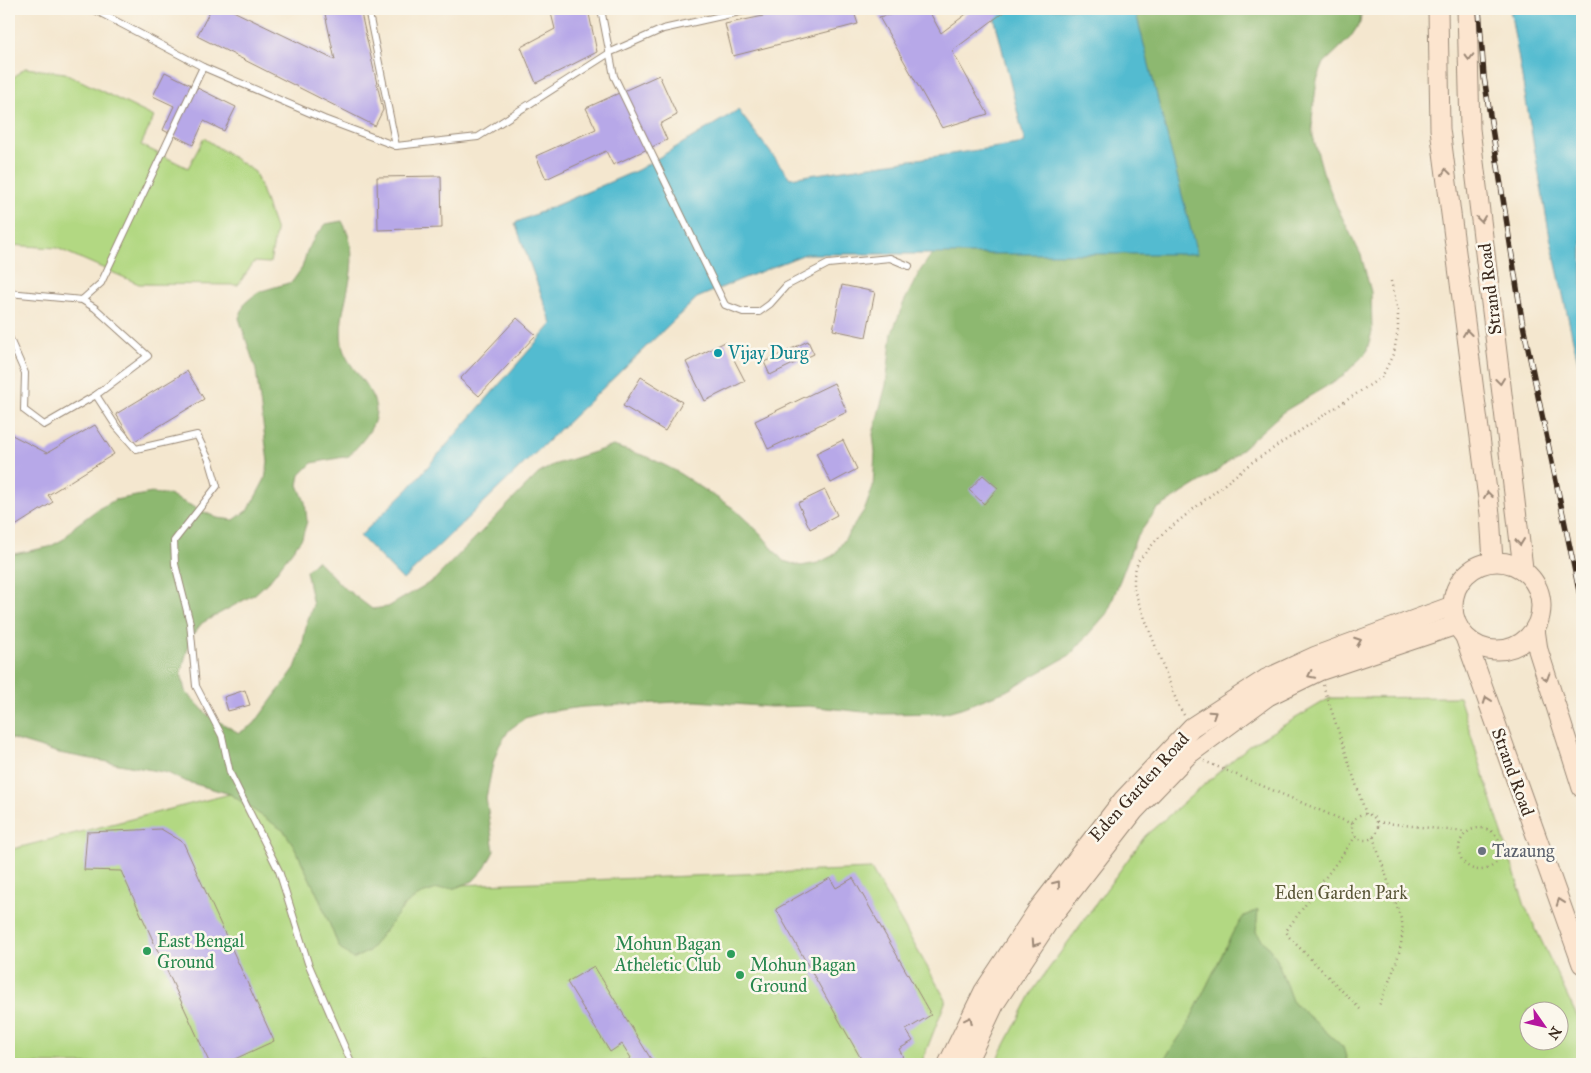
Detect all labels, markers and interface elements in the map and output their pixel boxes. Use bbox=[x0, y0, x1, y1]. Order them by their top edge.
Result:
one-way arrow bbox=[1463, 54, 1474, 62]
one-way arrow bbox=[1441, 168, 1452, 176]
one-way arrow bbox=[1475, 216, 1486, 224]
street label: Strand Road bbox=[1473, 242, 1507, 336]
one-way arrow bbox=[1462, 329, 1473, 337]
place label: Vijay Durg bbox=[727, 342, 809, 365]
marker: Vijay Durg bbox=[712, 347, 724, 359]
one-way arrow bbox=[1494, 377, 1505, 385]
one-way arrow bbox=[1483, 490, 1493, 499]
one-way arrow bbox=[1514, 538, 1525, 546]
one-way arrow bbox=[1353, 637, 1362, 647]
one-way arrow bbox=[1307, 669, 1316, 679]
one-way arrow bbox=[1541, 672, 1551, 680]
one-way arrow bbox=[1483, 696, 1493, 705]
one-way arrow bbox=[1208, 710, 1217, 720]
street label: Strand Road bbox=[1487, 725, 1539, 819]
street label: Eden Garden Road bbox=[1084, 728, 1194, 846]
place label: Tazaung bbox=[1492, 840, 1555, 863]
marker: Tazaung bbox=[1476, 845, 1488, 857]
one-way arrow bbox=[1052, 881, 1060, 890]
park label: Eden Garden Park bbox=[1274, 882, 1408, 904]
one-way arrow bbox=[1556, 898, 1566, 907]
place label: East Bengal Ground bbox=[157, 930, 244, 973]
place label: Mohun Bagan Atheletic Club bbox=[614, 933, 721, 976]
one-way arrow bbox=[1031, 938, 1041, 947]
marker: East Bengal Ground bbox=[141, 945, 153, 957]
marker: Mohun Bagan Atheletic Club bbox=[725, 948, 737, 960]
place label: Mohun Bagan Ground bbox=[750, 954, 856, 997]
marker: Mohun Bagan Ground bbox=[734, 969, 746, 981]
north arrow bbox=[1518, 1000, 1568, 1050]
one-way arrow bbox=[963, 1017, 973, 1026]
text: N bbox=[1544, 1023, 1565, 1043]

